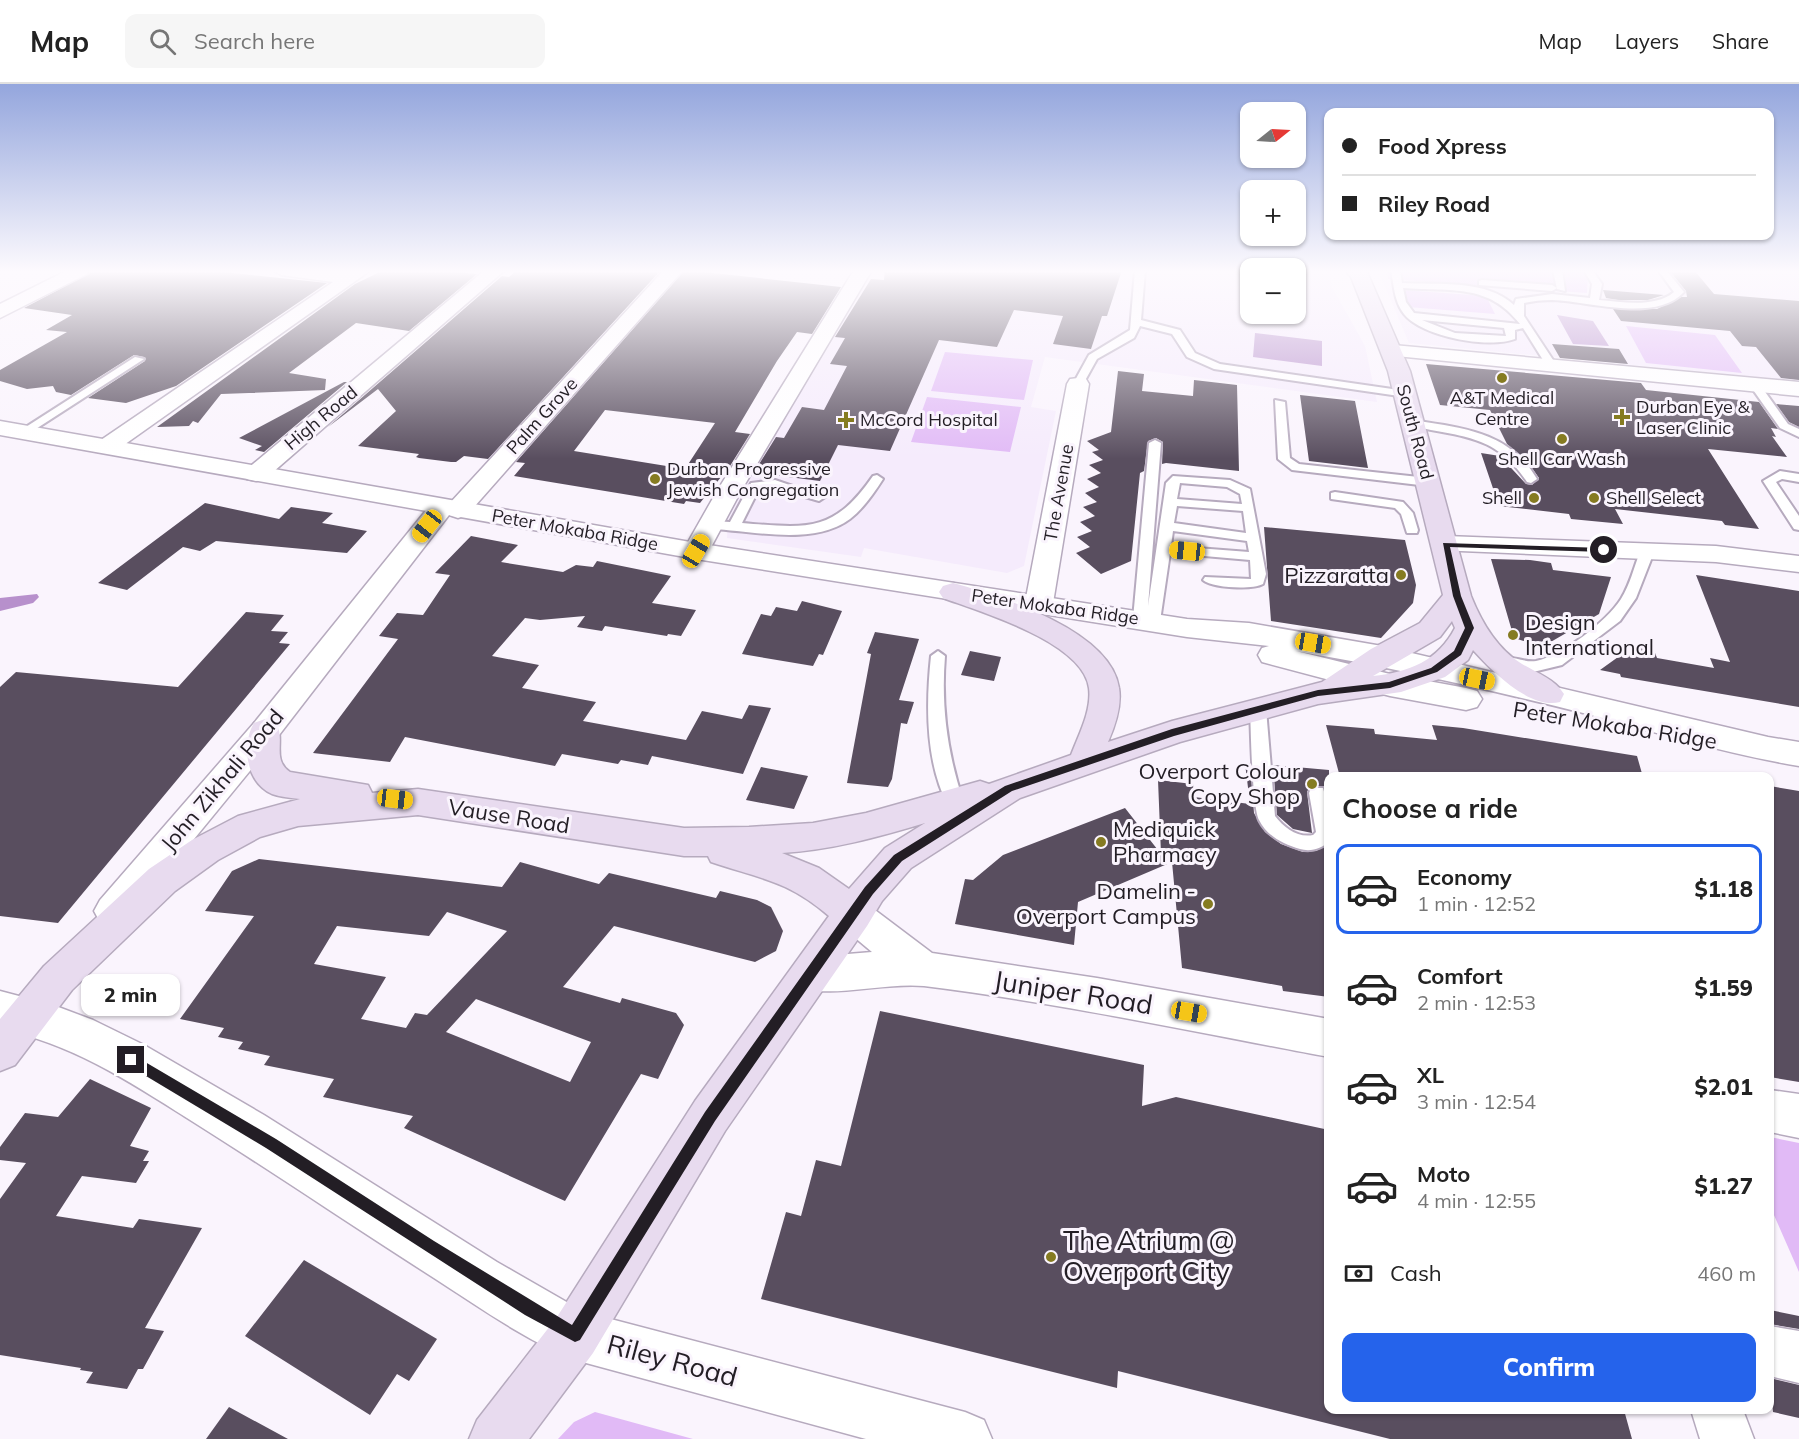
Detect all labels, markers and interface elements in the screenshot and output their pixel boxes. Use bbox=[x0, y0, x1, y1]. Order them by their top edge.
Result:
search box bbox=[125, 14, 545, 68]
text: Map bbox=[30, 24, 89, 59]
icon: search bbox=[146, 25, 179, 58]
text: Search here bbox=[194, 27, 315, 55]
text: Map bbox=[1539, 28, 1582, 54]
text: Layers bbox=[1615, 28, 1679, 54]
text: Share bbox=[1712, 28, 1769, 54]
north arrow bbox=[1240, 102, 1306, 168]
map controls bbox=[1240, 102, 1306, 324]
text: Food Xpress bbox=[1378, 132, 1507, 160]
button: + bbox=[1240, 180, 1306, 246]
text: Riley Road bbox=[1378, 190, 1490, 218]
button: − bbox=[1240, 258, 1306, 324]
marker: A&T Medical Centre bbox=[1495, 371, 1509, 385]
street label: Palm Grove bbox=[501, 372, 582, 459]
street label: High Road bbox=[279, 380, 362, 455]
street label: South Road bbox=[1392, 382, 1439, 482]
place label: A&T Medical Centre bbox=[1450, 386, 1554, 430]
place label: Durban Eye & Laser Clinic bbox=[1636, 395, 1751, 439]
place label: McCord Hospital bbox=[860, 408, 998, 431]
marker: Durban Eye & Laser Clinic bbox=[1613, 408, 1631, 426]
marker: McCord Hospital bbox=[837, 411, 855, 429]
marker: Shell Car Wash bbox=[1555, 432, 1569, 446]
street label: The Avenue bbox=[1039, 442, 1078, 543]
place label: Shell Car Wash bbox=[1498, 447, 1626, 470]
place label: Durban Progressive Jewish Congregation bbox=[667, 457, 839, 501]
marker: Durban Progressive Jewish Congregation bbox=[648, 472, 662, 486]
place label: Shell bbox=[1482, 486, 1522, 509]
place label: Shell Select bbox=[1606, 486, 1701, 509]
marker: Shell bbox=[1527, 491, 1541, 505]
marker: Shell Select bbox=[1587, 491, 1601, 505]
street label: Peter Mokaba Ridge bbox=[490, 504, 660, 555]
car bbox=[409, 506, 445, 546]
car bbox=[679, 531, 713, 571]
route start bbox=[1590, 536, 1617, 563]
car bbox=[1168, 540, 1206, 562]
place label: Pizzaratta bbox=[1284, 561, 1389, 589]
marker: Pizzaratta bbox=[1394, 568, 1408, 582]
street label: Peter Mokaba Ridge bbox=[970, 583, 1140, 630]
place label: Design International bbox=[1525, 608, 1654, 661]
marker: Design International bbox=[1506, 628, 1520, 642]
car bbox=[1294, 631, 1332, 655]
car bbox=[1458, 666, 1496, 692]
street label: Peter Mokaba Ridge bbox=[1511, 695, 1719, 755]
street label: John Zikhali Road bbox=[154, 703, 290, 857]
place label: Overport Colour Copy Shop bbox=[1138, 757, 1300, 810]
marker: Overport Colour Copy Shop bbox=[1305, 777, 1319, 791]
car bbox=[376, 788, 414, 810]
text: Choose a ride bbox=[1342, 791, 1518, 825]
street label: Vause Road bbox=[446, 793, 572, 839]
place label: Mediquick Pharmacy bbox=[1113, 815, 1217, 868]
marker: Mediquick Pharmacy bbox=[1094, 835, 1108, 849]
icon: car bbox=[1345, 862, 1399, 916]
text: Economy bbox=[1417, 863, 1512, 891]
text: $1.18 bbox=[1694, 875, 1753, 903]
place label: Damelin - Overport Campus bbox=[1016, 877, 1196, 930]
text: 1 min · 12:52 bbox=[1417, 891, 1536, 916]
marker: Damelin - Overport Campus bbox=[1201, 897, 1215, 911]
icon: car bbox=[1345, 961, 1399, 1015]
text: Comfort bbox=[1417, 962, 1503, 990]
street label: Juniper Road bbox=[991, 963, 1155, 1021]
callout: 2 min bbox=[82, 973, 180, 1015]
text: $1.59 bbox=[1694, 974, 1753, 1002]
text: 2 min bbox=[104, 982, 157, 1007]
text: 2 min · 12:53 bbox=[1417, 990, 1536, 1015]
car bbox=[1170, 1000, 1208, 1024]
route end bbox=[117, 1046, 144, 1073]
icon: car bbox=[1345, 1060, 1399, 1114]
text: XL bbox=[1417, 1061, 1444, 1089]
text: $2.01 bbox=[1694, 1073, 1753, 1101]
text: 3 min · 12:54 bbox=[1417, 1089, 1536, 1114]
icon: car bbox=[1345, 1159, 1399, 1213]
text: Moto bbox=[1417, 1160, 1470, 1188]
text: $1.27 bbox=[1694, 1172, 1753, 1200]
text: 4 min · 12:55 bbox=[1417, 1188, 1536, 1213]
place label: The Atrium @ Overport City bbox=[1063, 1223, 1235, 1288]
marker: The Atrium @ Overport City bbox=[1044, 1250, 1058, 1264]
icon: cash bbox=[1342, 1257, 1375, 1290]
text: Cash bbox=[1390, 1259, 1442, 1287]
text: 460 m bbox=[1697, 1261, 1756, 1286]
street label: Riley Road bbox=[603, 1326, 741, 1394]
button: Confirm bbox=[1342, 1333, 1756, 1402]

